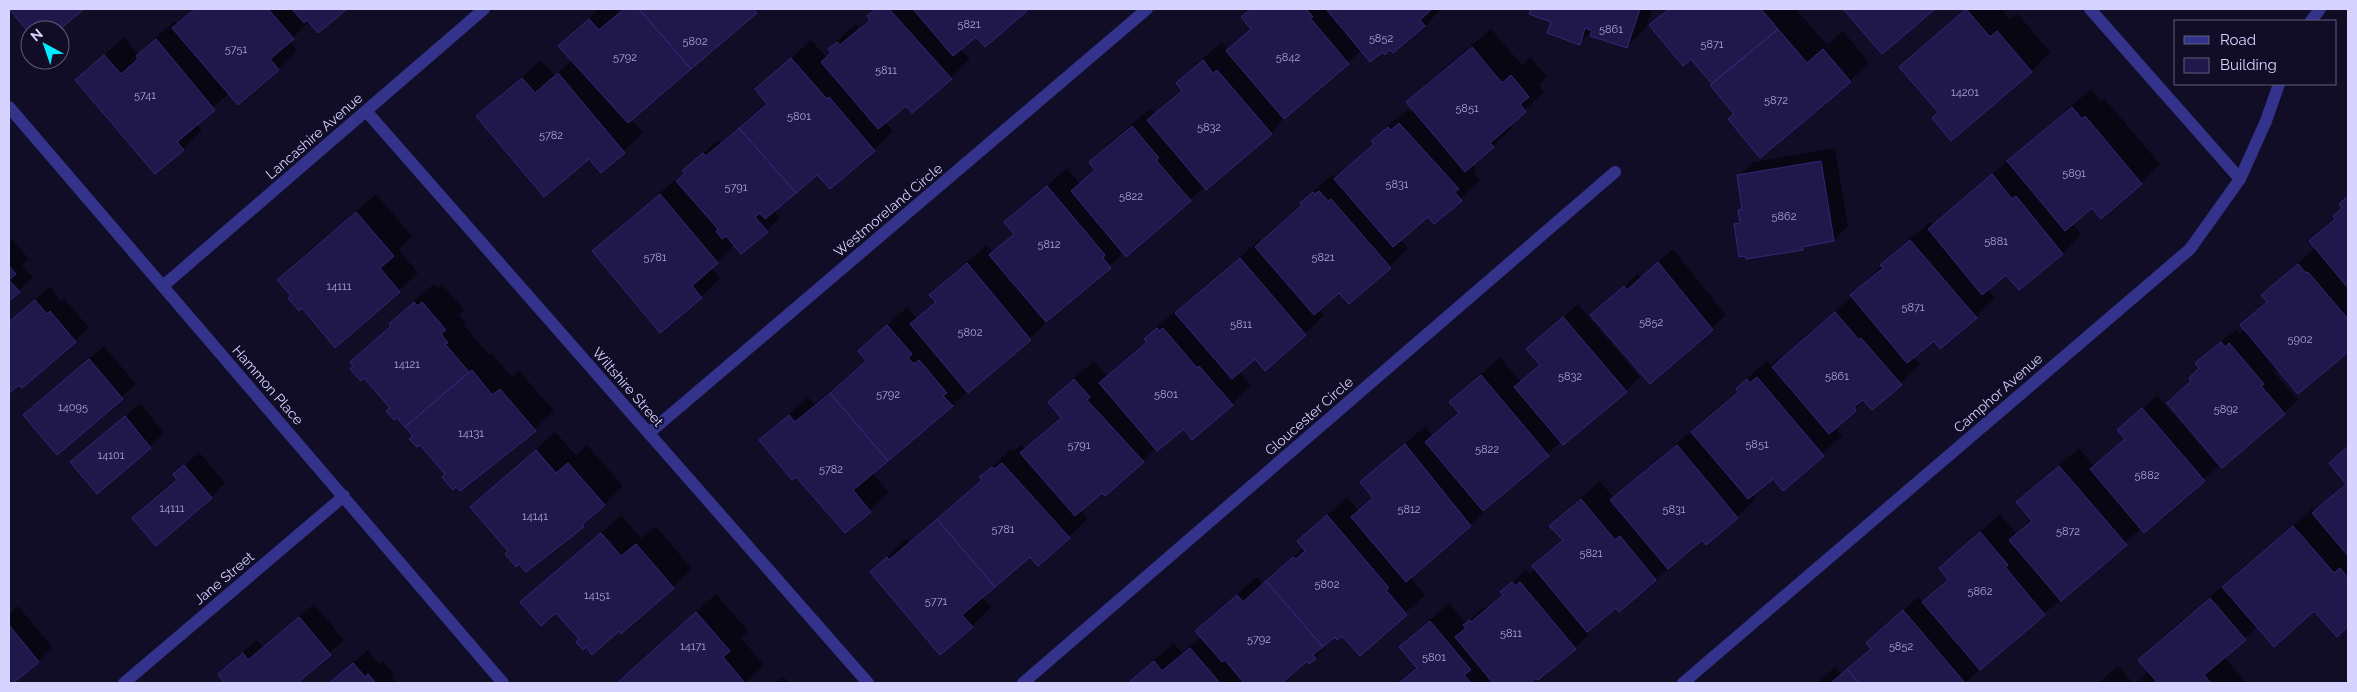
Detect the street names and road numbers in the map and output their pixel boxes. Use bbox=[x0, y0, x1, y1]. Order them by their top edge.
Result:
street label: Lancashire Avenue bbox=[263, 90, 365, 182]
street label: Westmoreland Circle bbox=[831, 160, 945, 260]
street label: Hammon Place bbox=[229, 342, 307, 428]
street label: Wiltshire Street bbox=[589, 344, 667, 430]
street label: Camphor Avenue bbox=[1950, 350, 2046, 436]
street label: Gloucester Circle bbox=[1262, 374, 1356, 458]
street label: Jane Street bbox=[191, 548, 257, 608]

